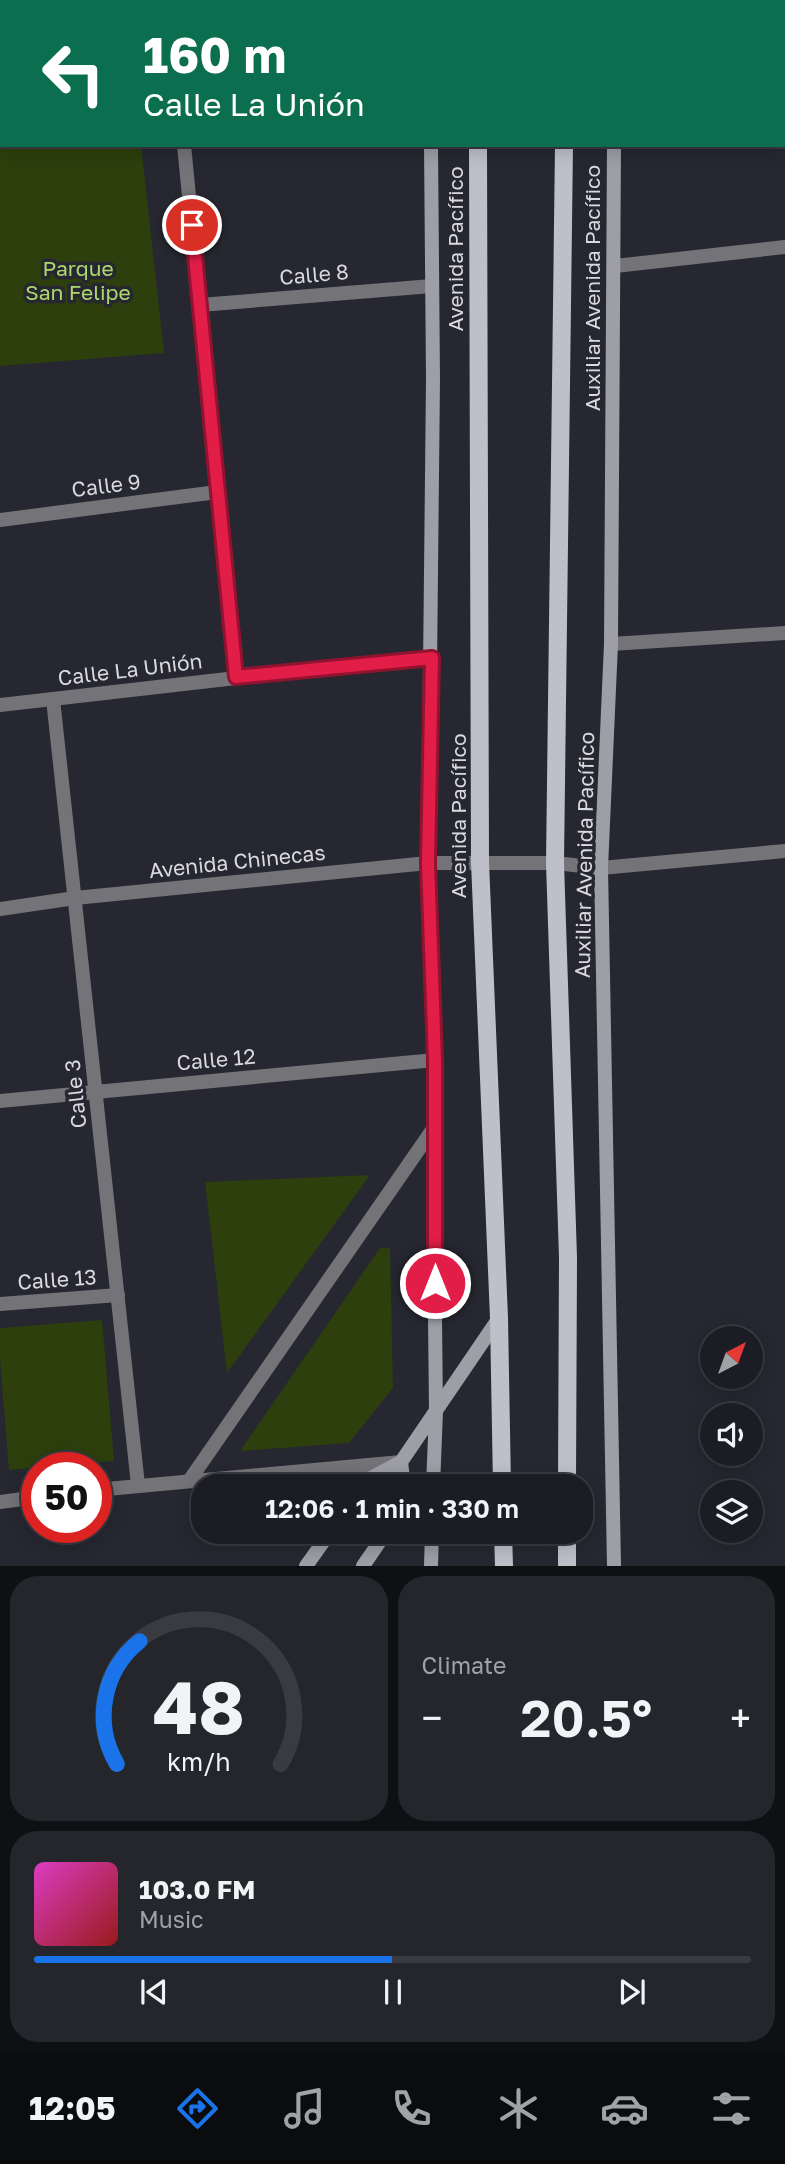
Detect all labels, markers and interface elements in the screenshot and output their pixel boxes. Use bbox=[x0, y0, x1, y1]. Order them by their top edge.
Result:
text: 160 m bbox=[143, 25, 286, 84]
icon: left bbox=[28, 28, 119, 119]
text: Calle La Unión bbox=[143, 85, 365, 123]
street label: Auxiliar Avenida Pacífico bbox=[579, 165, 605, 411]
street label: Avenida Pacífico bbox=[442, 166, 468, 332]
pin bbox=[162, 195, 222, 255]
icon: arrive bbox=[173, 206, 211, 244]
park label: Parque San Felipe bbox=[25, 255, 131, 305]
street label: Calle 8 bbox=[278, 258, 350, 290]
street label: Calle 9 bbox=[70, 468, 142, 502]
street label: Calle La Unión bbox=[56, 647, 204, 691]
street label: Auxiliar Avenida Pacífico bbox=[569, 732, 599, 978]
street label: Avenida Pacífico bbox=[445, 733, 471, 899]
street label: Avenida Chinecas bbox=[147, 839, 327, 883]
street label: Calle 12 bbox=[175, 1043, 257, 1075]
street label: Calle 3 bbox=[58, 1058, 92, 1130]
position arrow bbox=[398, 1246, 472, 1320]
street label: Calle 13 bbox=[17, 1263, 97, 1295]
north arrow bbox=[700, 1326, 763, 1390]
map controls bbox=[700, 1326, 763, 1543]
button: sound bbox=[700, 1403, 763, 1466]
speed limit sign: 50 bbox=[21, 1452, 112, 1543]
button: layers bbox=[700, 1480, 763, 1543]
text: 12:06 · 1 min · 330 m bbox=[265, 1493, 519, 1524]
text: Climate bbox=[422, 1651, 506, 1679]
text: 48 bbox=[153, 1664, 245, 1751]
text: 20.5° bbox=[520, 1686, 652, 1748]
text: − bbox=[422, 1695, 442, 1740]
text: + bbox=[730, 1695, 751, 1740]
text: km/h bbox=[167, 1746, 231, 1777]
text: 103.0 FM bbox=[139, 1874, 255, 1905]
text: Music bbox=[139, 1905, 204, 1933]
icon: previous bbox=[135, 1973, 173, 2011]
icon: pause bbox=[374, 1973, 412, 2011]
icon: next bbox=[613, 1973, 651, 2011]
icon: directions bbox=[173, 2084, 222, 2133]
icon: music bbox=[280, 2084, 329, 2133]
icon: phone bbox=[387, 2084, 436, 2133]
icon: climate bbox=[494, 2084, 543, 2133]
icon: car bbox=[600, 2084, 649, 2133]
icon: filters bbox=[707, 2084, 756, 2133]
text: 12:05 bbox=[29, 2089, 115, 2127]

